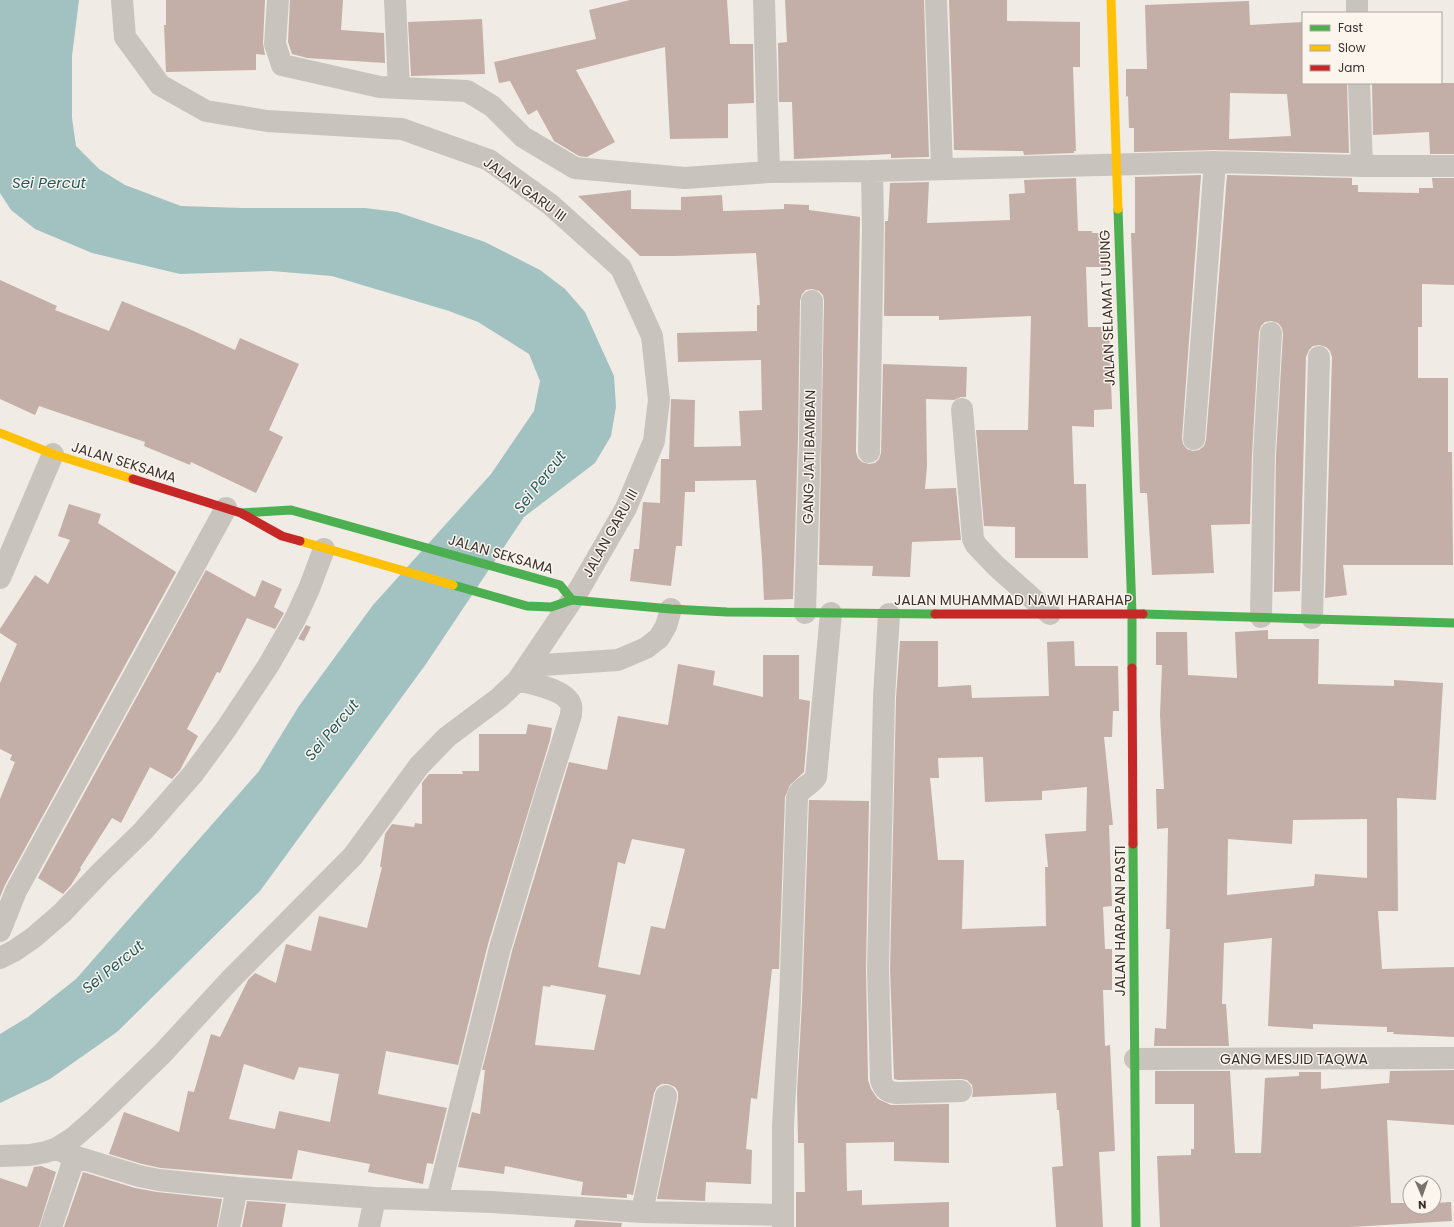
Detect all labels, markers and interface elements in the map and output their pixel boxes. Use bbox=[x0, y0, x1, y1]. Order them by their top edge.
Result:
legend bbox=[1302, 12, 1442, 84]
text: Fast bbox=[1338, 19, 1363, 36]
text: Slow bbox=[1338, 39, 1366, 56]
text: Jam bbox=[1338, 59, 1365, 76]
street label: JALAN GARU III bbox=[479, 152, 571, 226]
water label: Sei Percut bbox=[12, 172, 87, 193]
street label: JALAN SELAMAT UJUNG bbox=[1094, 229, 1120, 387]
street label: GANG JATI BAMBAN bbox=[798, 390, 820, 524]
street label: JALAN SEKSAMA bbox=[69, 437, 179, 487]
water label: Sei Percut bbox=[509, 446, 571, 517]
street label: JALAN GARU III bbox=[577, 485, 643, 581]
street label: JALAN SEKSAMA bbox=[446, 529, 556, 579]
street label: JALAN MUHAMMAD NAWI HARAHAP bbox=[894, 590, 1132, 610]
water label: Sei Percut bbox=[300, 694, 364, 765]
street label: JALAN HARAPAN PASTI bbox=[1110, 846, 1130, 996]
water label: Sei Percut bbox=[77, 935, 148, 998]
street label: GANG MESJID TAQWA bbox=[1220, 1049, 1368, 1069]
north arrow bbox=[1402, 1175, 1442, 1215]
text: N bbox=[1418, 1197, 1427, 1213]

